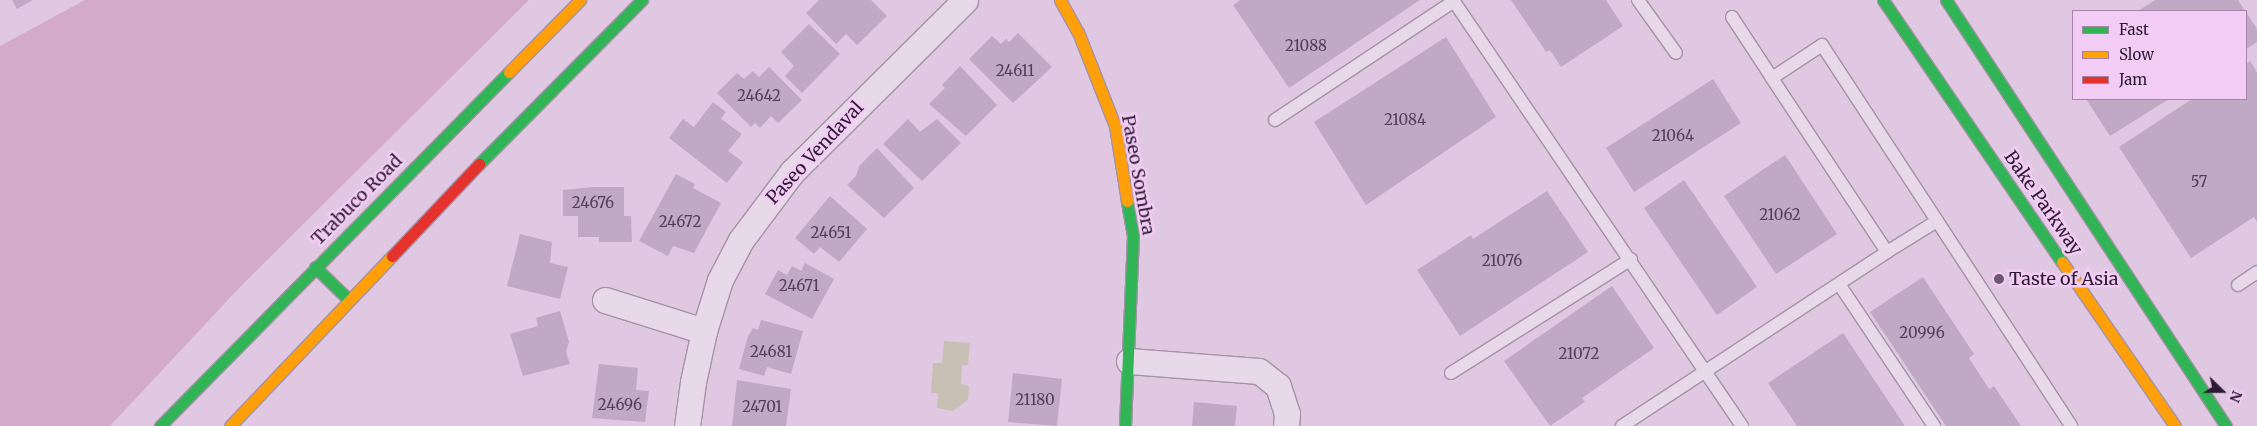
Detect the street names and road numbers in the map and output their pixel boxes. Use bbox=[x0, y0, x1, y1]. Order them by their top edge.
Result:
street label: Paseo Vendaval bbox=[762, 97, 868, 209]
street label: Paseo Sombra bbox=[1117, 113, 1159, 237]
street label: Bake Parkway bbox=[1999, 147, 2087, 259]
street label: Trabuco Road bbox=[307, 150, 407, 250]

